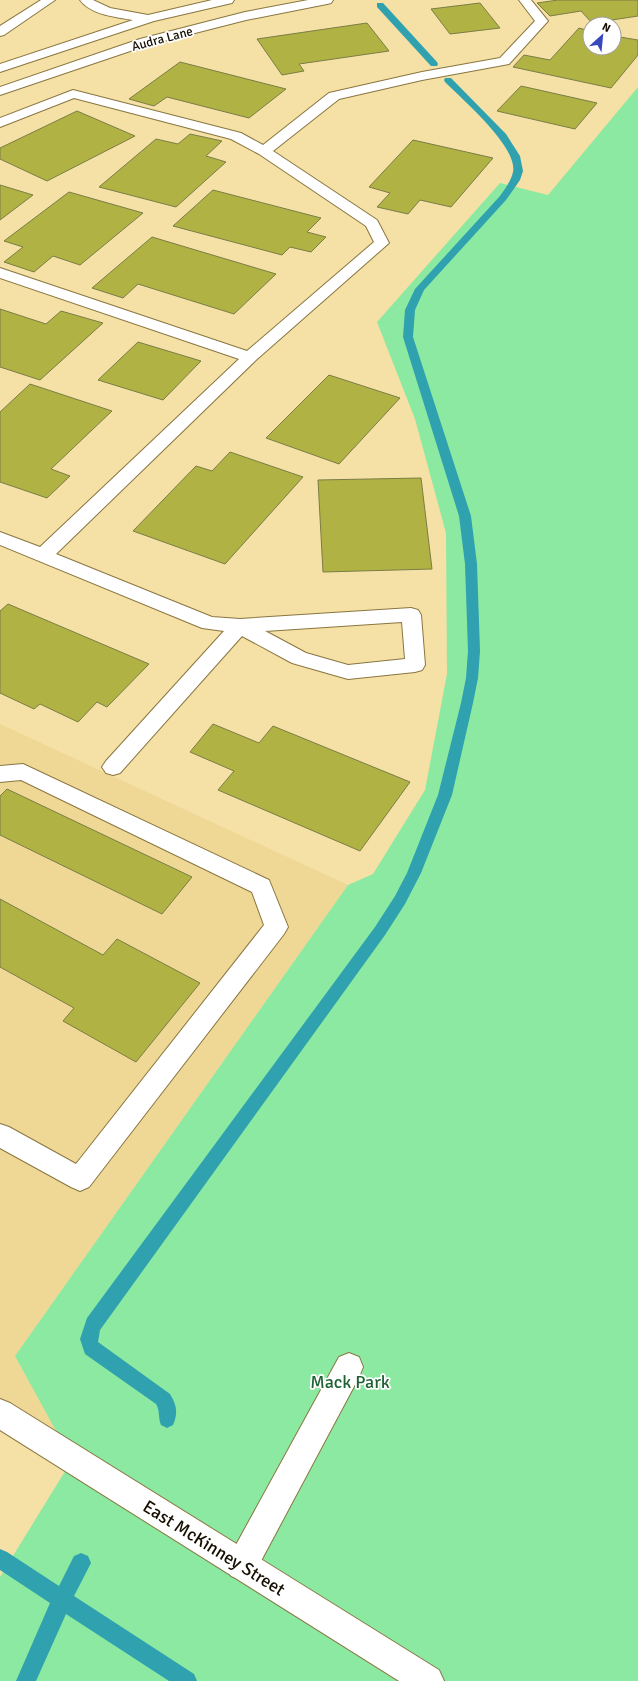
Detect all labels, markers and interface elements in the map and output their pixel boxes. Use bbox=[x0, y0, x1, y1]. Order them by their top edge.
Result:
north arrow bbox=[582, 16, 622, 56]
text: N bbox=[600, 20, 613, 35]
street label: Audra Lane bbox=[130, 23, 195, 55]
park label: Mack Park bbox=[310, 1371, 390, 1393]
street label: East McKinney Street bbox=[139, 1495, 289, 1601]

